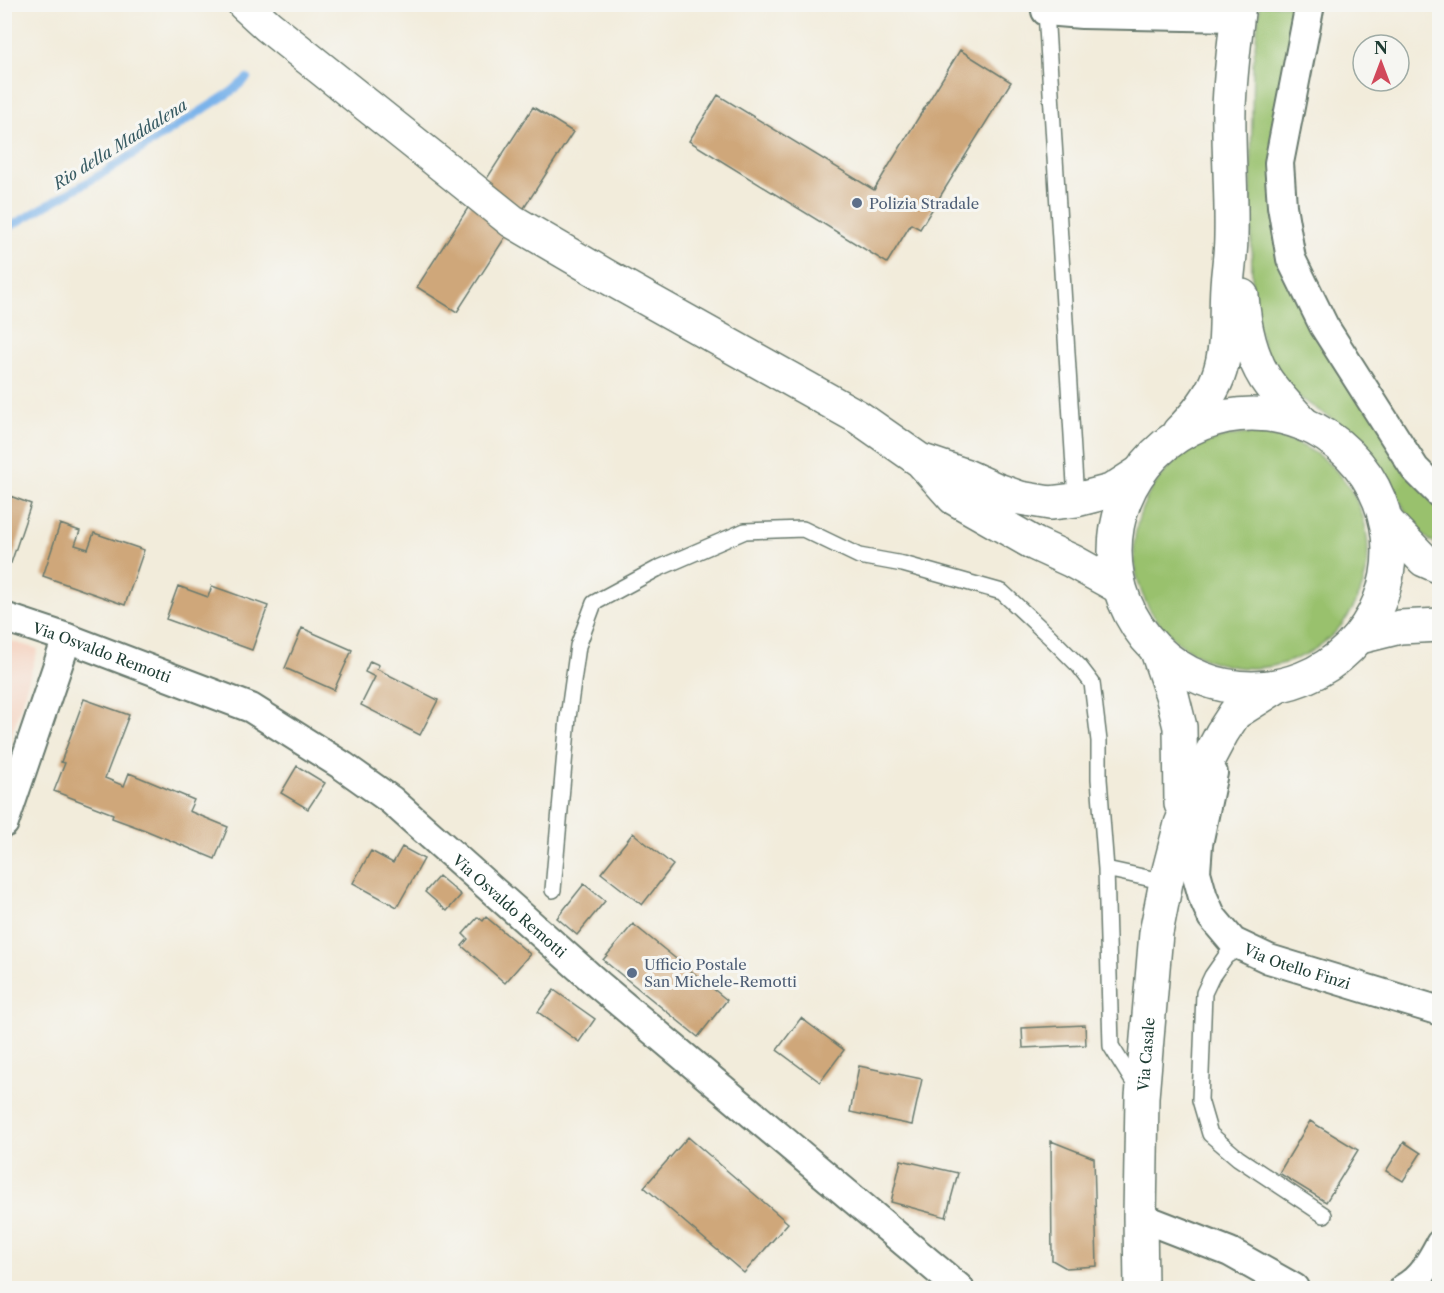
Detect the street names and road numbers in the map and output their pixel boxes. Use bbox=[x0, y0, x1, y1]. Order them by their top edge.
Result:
street label: Via Osvaldo Remotti bbox=[29, 617, 174, 686]
street label: Via Osvaldo Remotti bbox=[448, 849, 571, 962]
street label: Via Otello Finzi bbox=[1240, 939, 1353, 993]
street label: Via Casale bbox=[1133, 1017, 1158, 1093]

